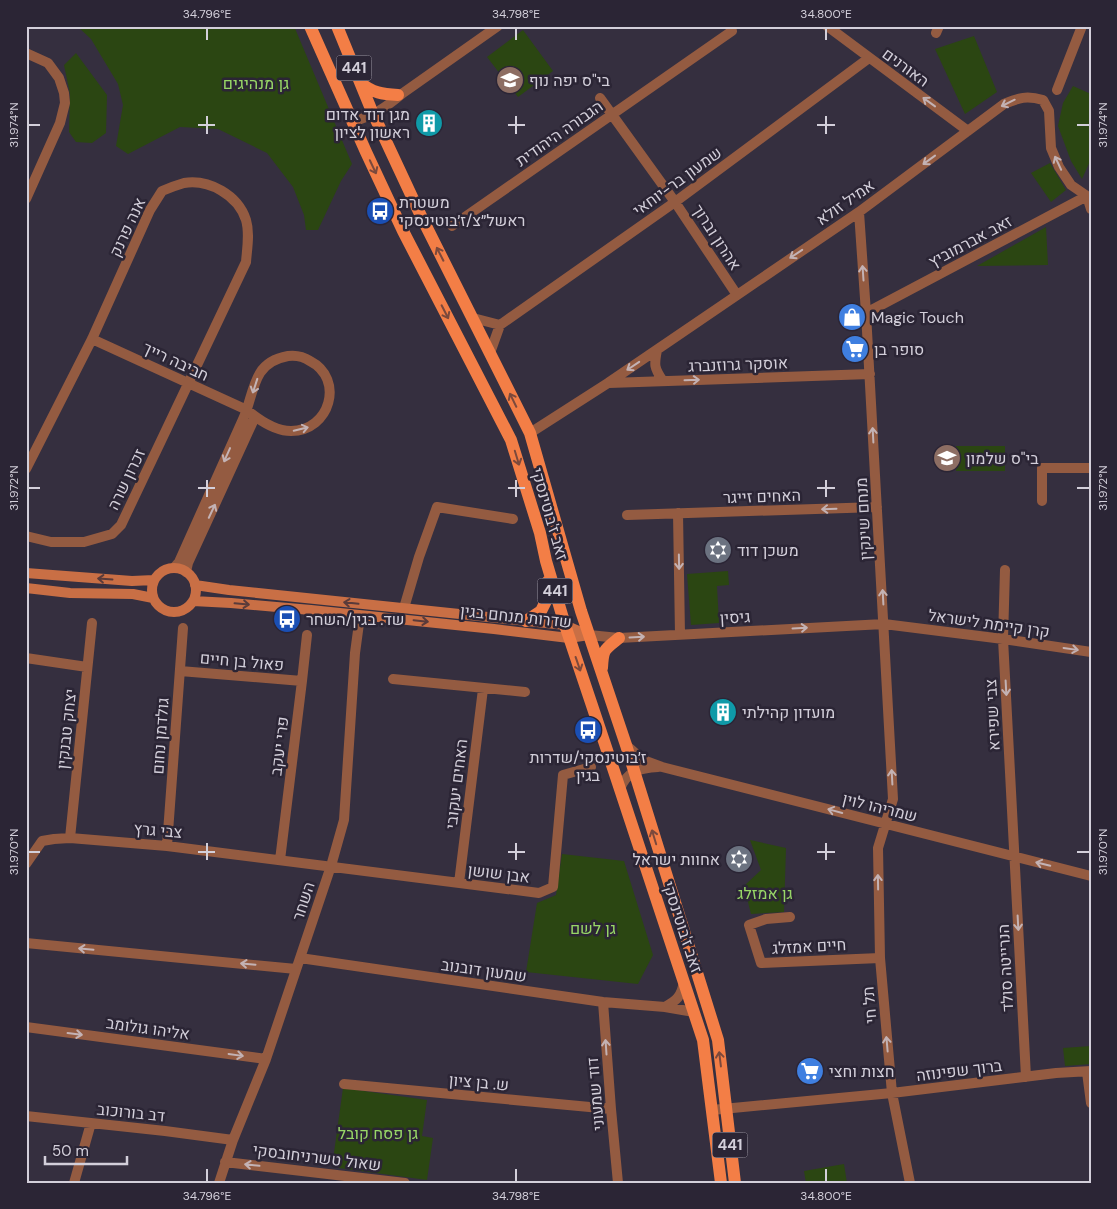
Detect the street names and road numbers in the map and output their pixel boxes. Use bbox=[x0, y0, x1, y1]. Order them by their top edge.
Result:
street label: האורנים bbox=[878, 43, 933, 91]
road number: 441 bbox=[336, 56, 372, 80]
street label: הגבורה היהודית bbox=[512, 96, 607, 171]
street label: שמעון בר-יוחאי bbox=[629, 142, 726, 221]
street label: אמיל זולא bbox=[812, 175, 879, 230]
street label: אנה פרנק bbox=[105, 194, 150, 260]
street label: אהרון וברוך bbox=[687, 200, 746, 274]
street label: זאב אברמוביץ bbox=[925, 210, 1016, 272]
street label: חביבה רייך bbox=[139, 337, 212, 386]
street label: אוסקר גרוזנברג bbox=[688, 352, 788, 377]
street label: זכרון שרה bbox=[103, 445, 150, 513]
street label: זאב ז'בוטינסקי bbox=[526, 465, 573, 563]
street label: מנחם שינקין bbox=[851, 477, 876, 561]
street label: האחים זייגר bbox=[723, 485, 801, 508]
road number: 441 bbox=[538, 578, 572, 604]
street label: שדרות מנחם בגין bbox=[459, 600, 573, 633]
street label: קרן קיימת לישראל bbox=[927, 605, 1051, 642]
street label: גיסין bbox=[719, 606, 751, 629]
street label: פאול בן חיים bbox=[199, 647, 285, 676]
street label: צבי שפירא bbox=[980, 678, 1005, 751]
street label: יצחק טבנקין bbox=[52, 688, 81, 770]
street label: גולדמן נחום bbox=[147, 697, 174, 775]
street label: פרי יעקב bbox=[265, 715, 294, 777]
street label: האחים יעקובי bbox=[441, 738, 472, 830]
street label: שמריהו לוין bbox=[840, 788, 919, 827]
street label: צבי גרץ bbox=[133, 818, 183, 843]
street label: אבן שושן bbox=[467, 859, 531, 888]
street label: השחר bbox=[287, 879, 320, 923]
street label: זאב ז'בוטינסקי bbox=[658, 879, 707, 976]
street label: הנרייטה סולד bbox=[993, 924, 1018, 1012]
street label: חיים אמזלג bbox=[771, 934, 847, 959]
street label: שמעון דובנוב bbox=[440, 954, 528, 987]
street label: תל חי bbox=[857, 986, 882, 1024]
street label: אליהו גולומב bbox=[105, 1012, 191, 1045]
street label: ברוך שפינוזה bbox=[915, 1055, 1004, 1086]
street label: דוד שמעוני bbox=[582, 1057, 609, 1131]
street label: ש. בן ציון bbox=[448, 1069, 510, 1096]
street label: דב בורוכוב bbox=[96, 1098, 166, 1127]
road number: 441 bbox=[712, 1132, 748, 1158]
street label: שאול טשרניחובסקי bbox=[252, 1139, 382, 1176]

